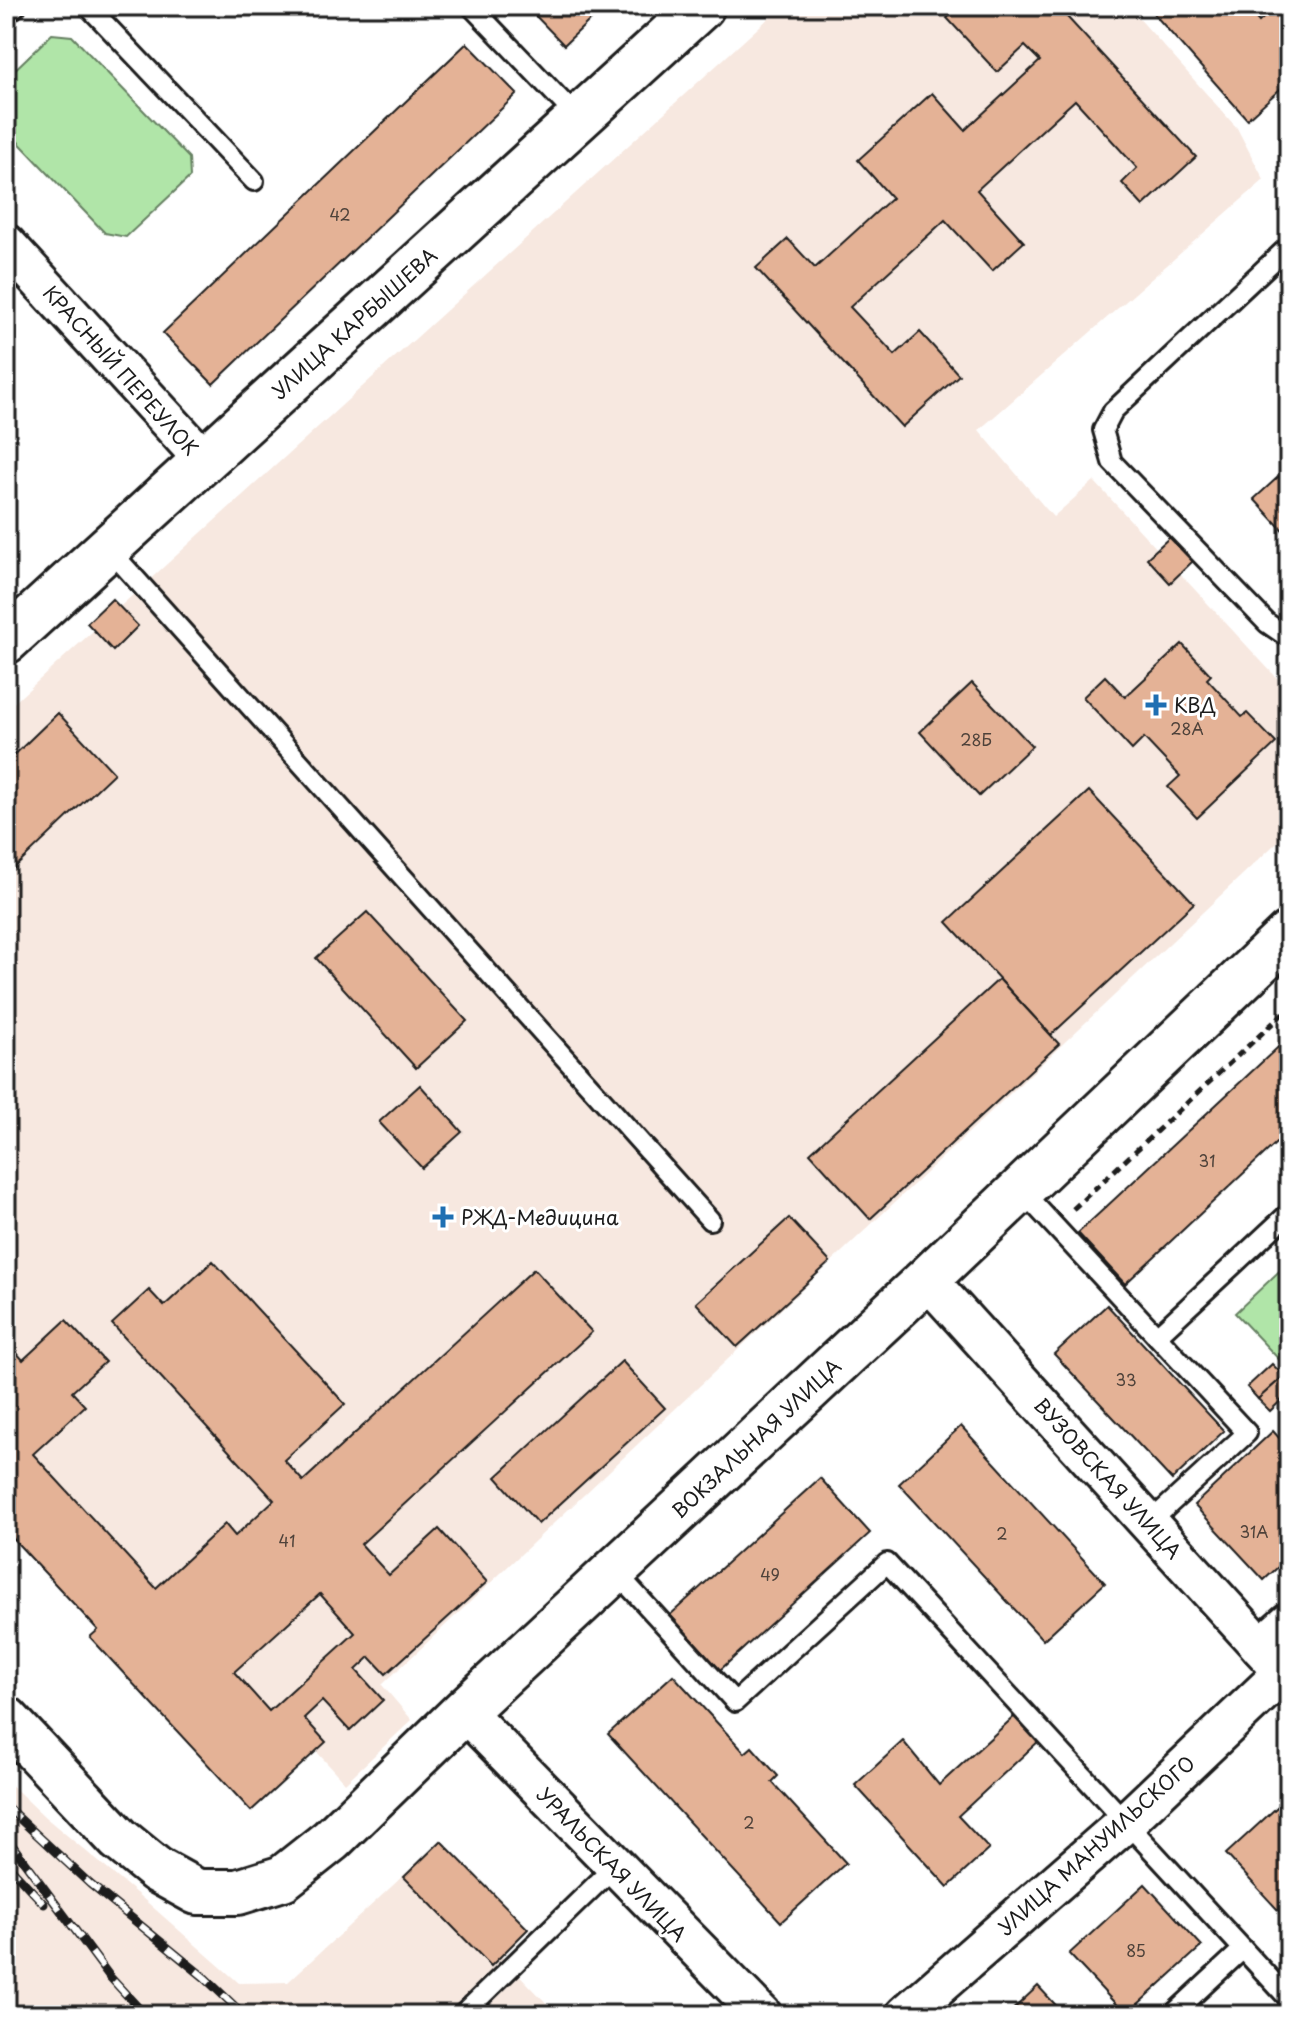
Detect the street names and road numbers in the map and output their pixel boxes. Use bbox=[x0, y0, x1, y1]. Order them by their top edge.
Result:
street label: УЛИЦА КАРБЫШЕВА bbox=[265, 240, 443, 406]
street label: КРАСНЫЙ ПЕРЕУЛОК bbox=[36, 278, 206, 462]
street label: ВОКЗАЛЬНАЯ УЛИЦА bbox=[664, 1351, 848, 1525]
street label: ВУЗОВСКАЯ УЛИЦА bbox=[1027, 1391, 1189, 1565]
street label: УЛИЦА МАНУИЛЬСКОГО bbox=[991, 1748, 1201, 1942]
street label: УРАЛЬСКАЯ УЛИЦА bbox=[530, 1780, 694, 1948]

